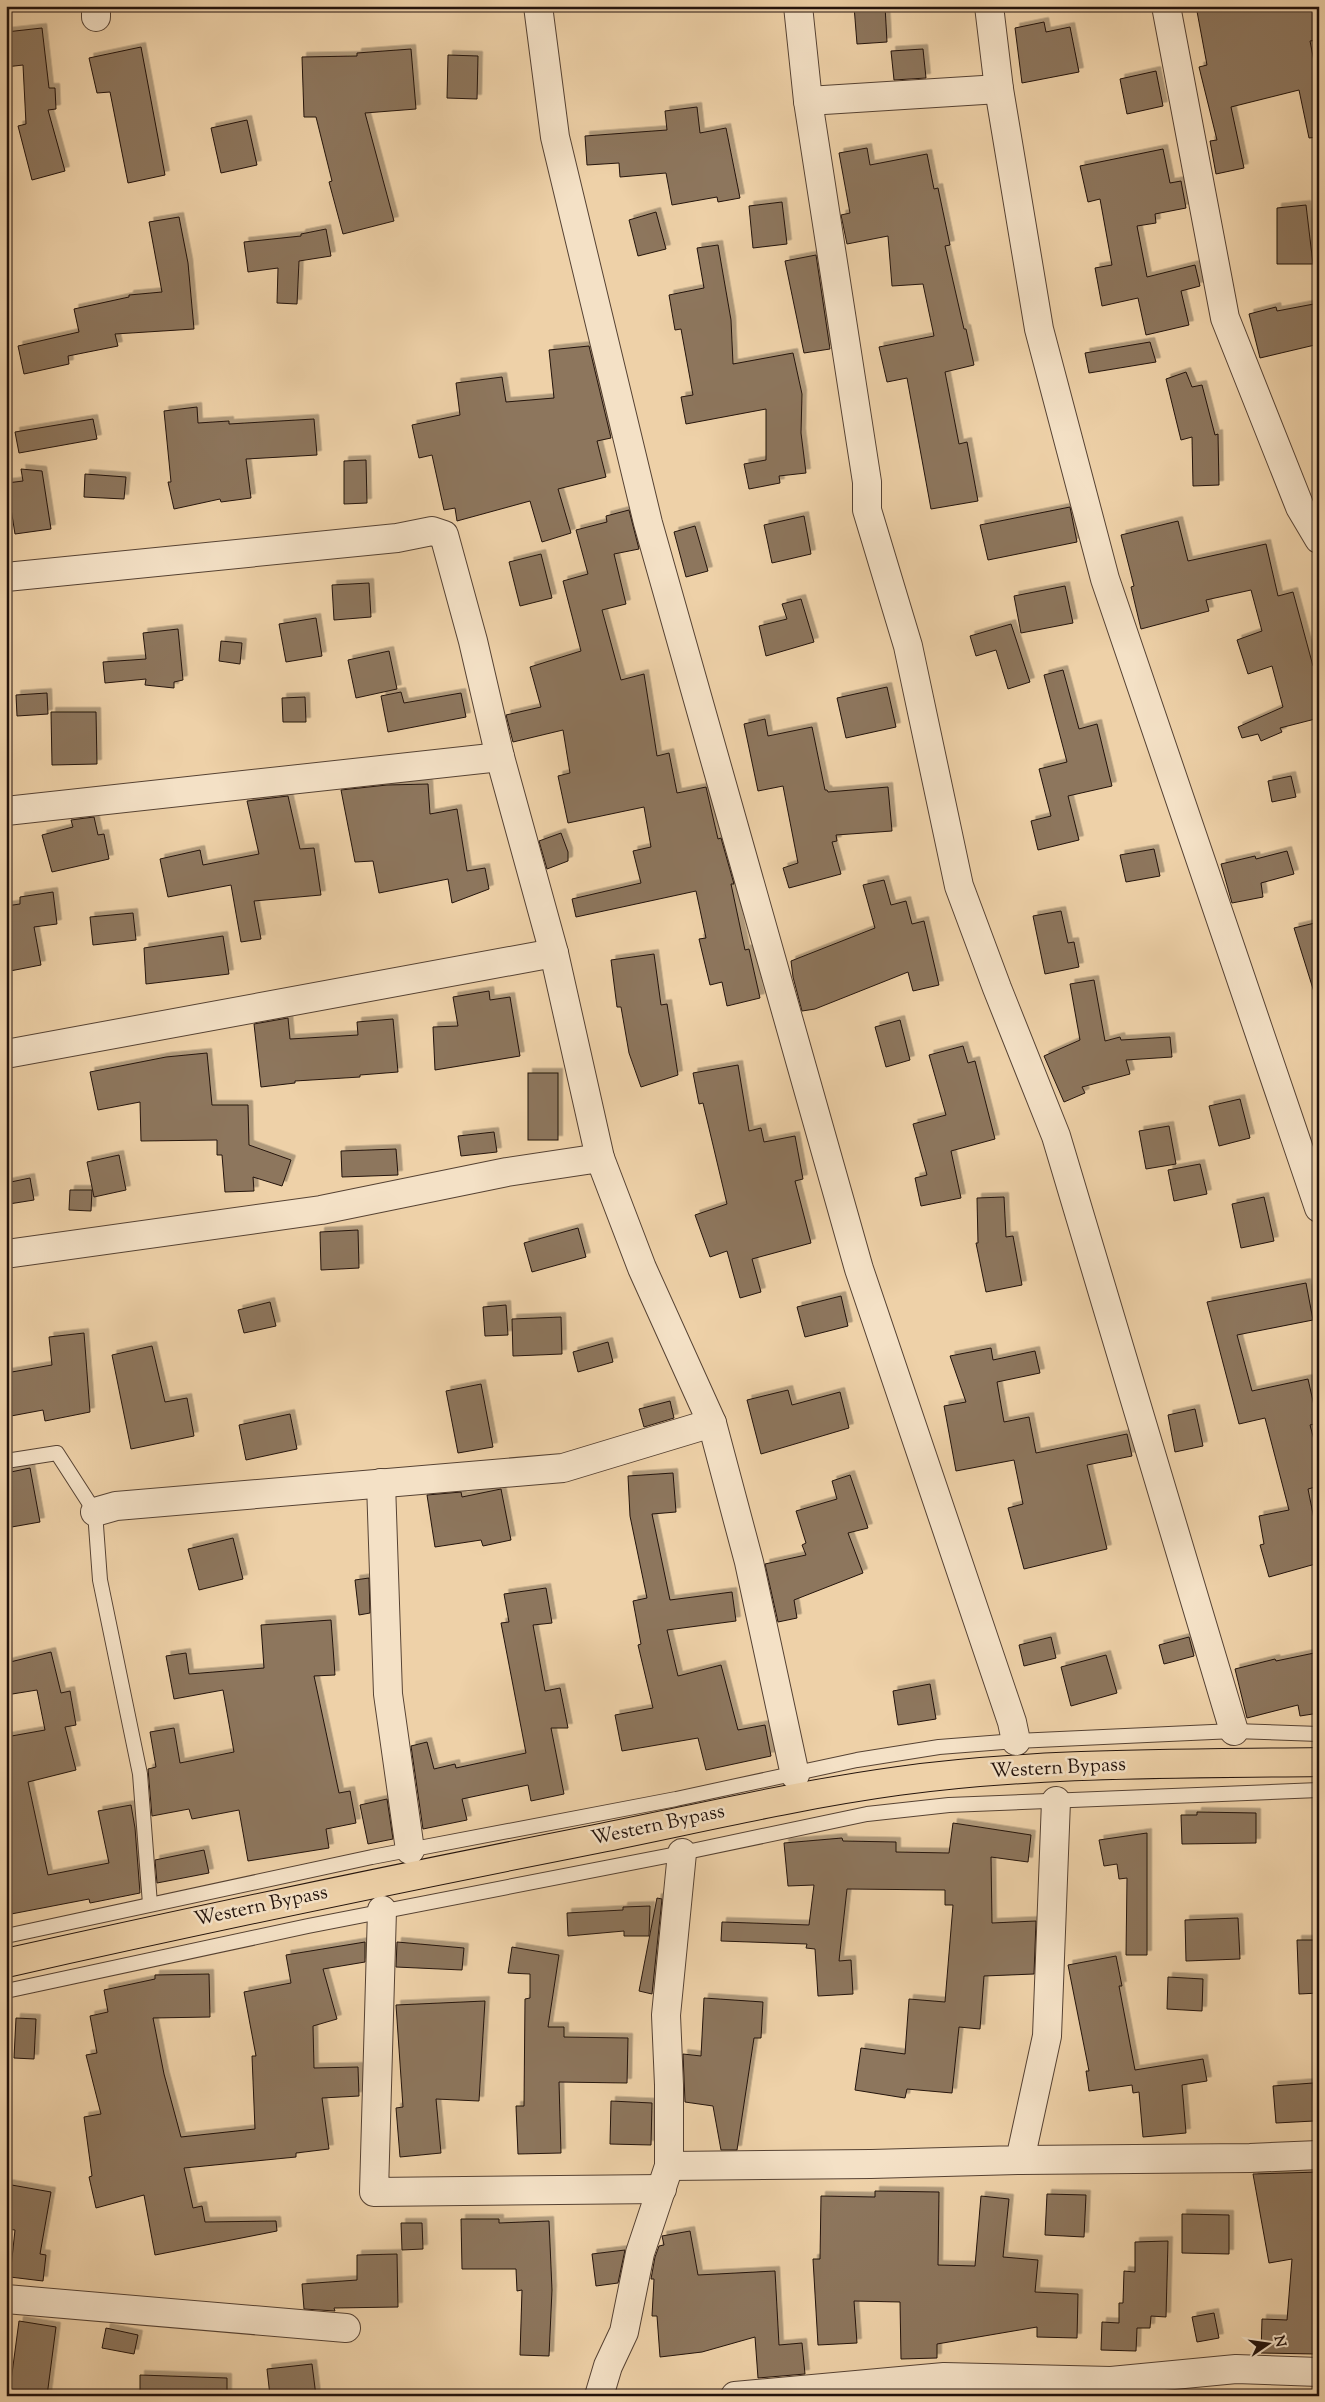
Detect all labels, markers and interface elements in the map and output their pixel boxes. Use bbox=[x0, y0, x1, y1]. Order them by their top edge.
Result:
street label: Western Bypass bbox=[989, 1751, 1127, 1787]
street label: Western Bypass bbox=[589, 1798, 728, 1854]
street label: Western Bypass bbox=[192, 1879, 331, 1935]
north arrow bbox=[1242, 2320, 1292, 2370]
text: N bbox=[1268, 2334, 1290, 2349]

